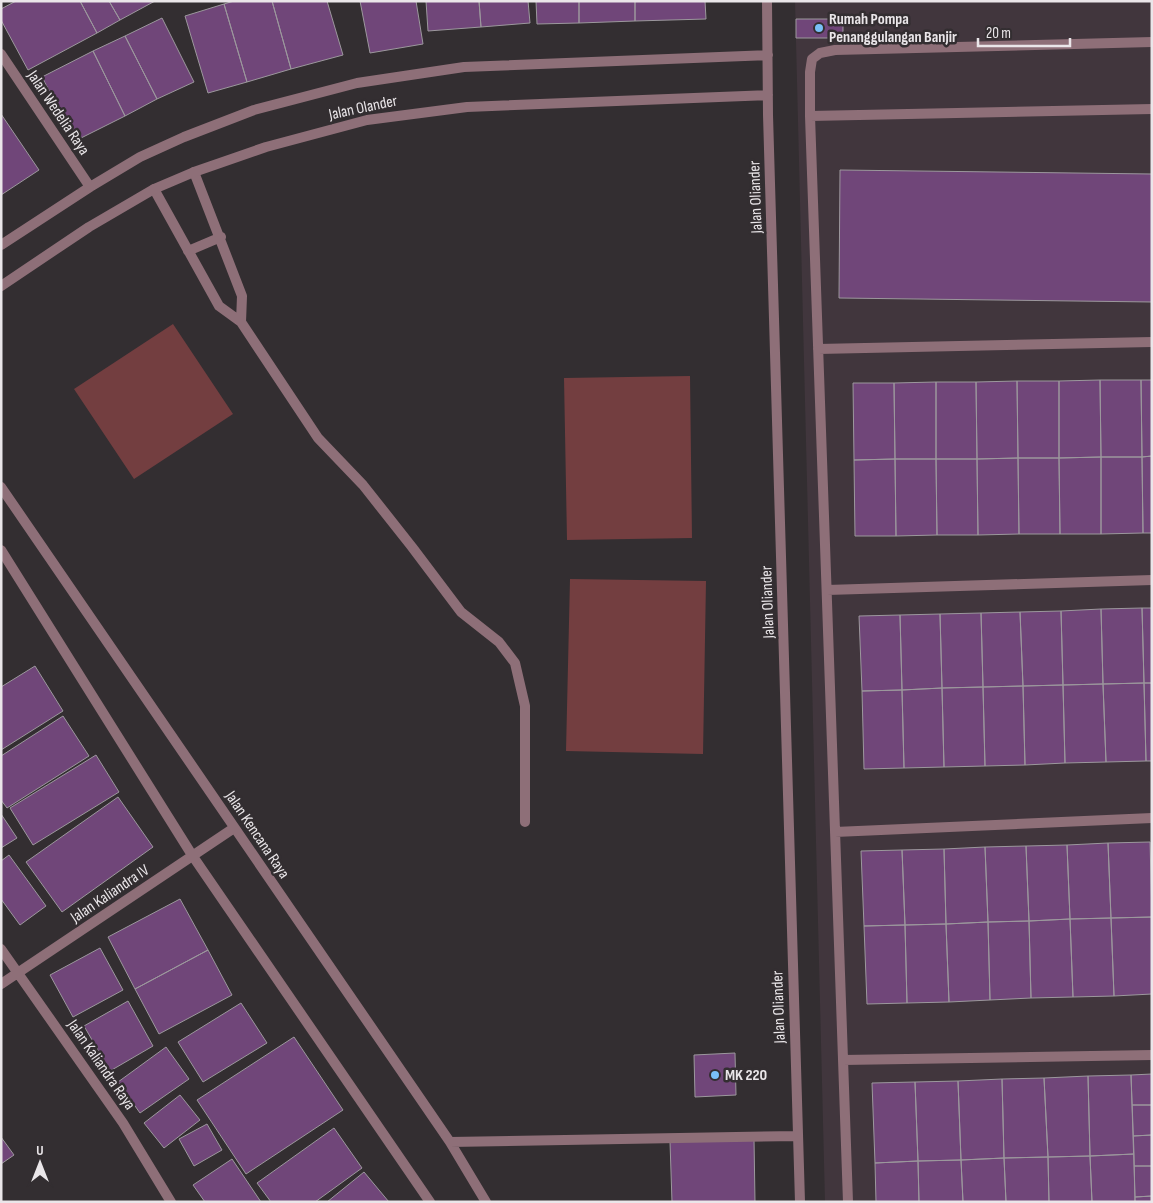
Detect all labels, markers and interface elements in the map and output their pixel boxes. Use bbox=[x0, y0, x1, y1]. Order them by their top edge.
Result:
place label: Rumah Pompa Penanggulangan Banjir bbox=[829, 10, 957, 47]
scale bar bbox=[978, 15, 1070, 47]
marker: Rumah Pompa Penanggulangan Banjir bbox=[813, 22, 825, 34]
text: 20 m bbox=[986, 24, 1011, 43]
street label: Jalan Wedelia Raya bbox=[22, 66, 93, 159]
street label: Jalan Olander bbox=[326, 91, 399, 125]
street label: Jalan Oliander bbox=[745, 160, 767, 235]
street label: Jalan Oliander bbox=[757, 565, 779, 640]
street label: Jalan Kencana Raya bbox=[220, 787, 293, 882]
street label: Jalan Kaliandra IV bbox=[66, 860, 154, 928]
street label: Jalan Oliander bbox=[768, 970, 790, 1045]
street label: Jalan Kaliandra Raya bbox=[62, 1015, 139, 1114]
place label: MK 220 bbox=[725, 1066, 767, 1085]
marker: MK 220 bbox=[709, 1069, 721, 1081]
north arrow bbox=[15, 1138, 65, 1188]
text: U bbox=[36, 1142, 44, 1159]

